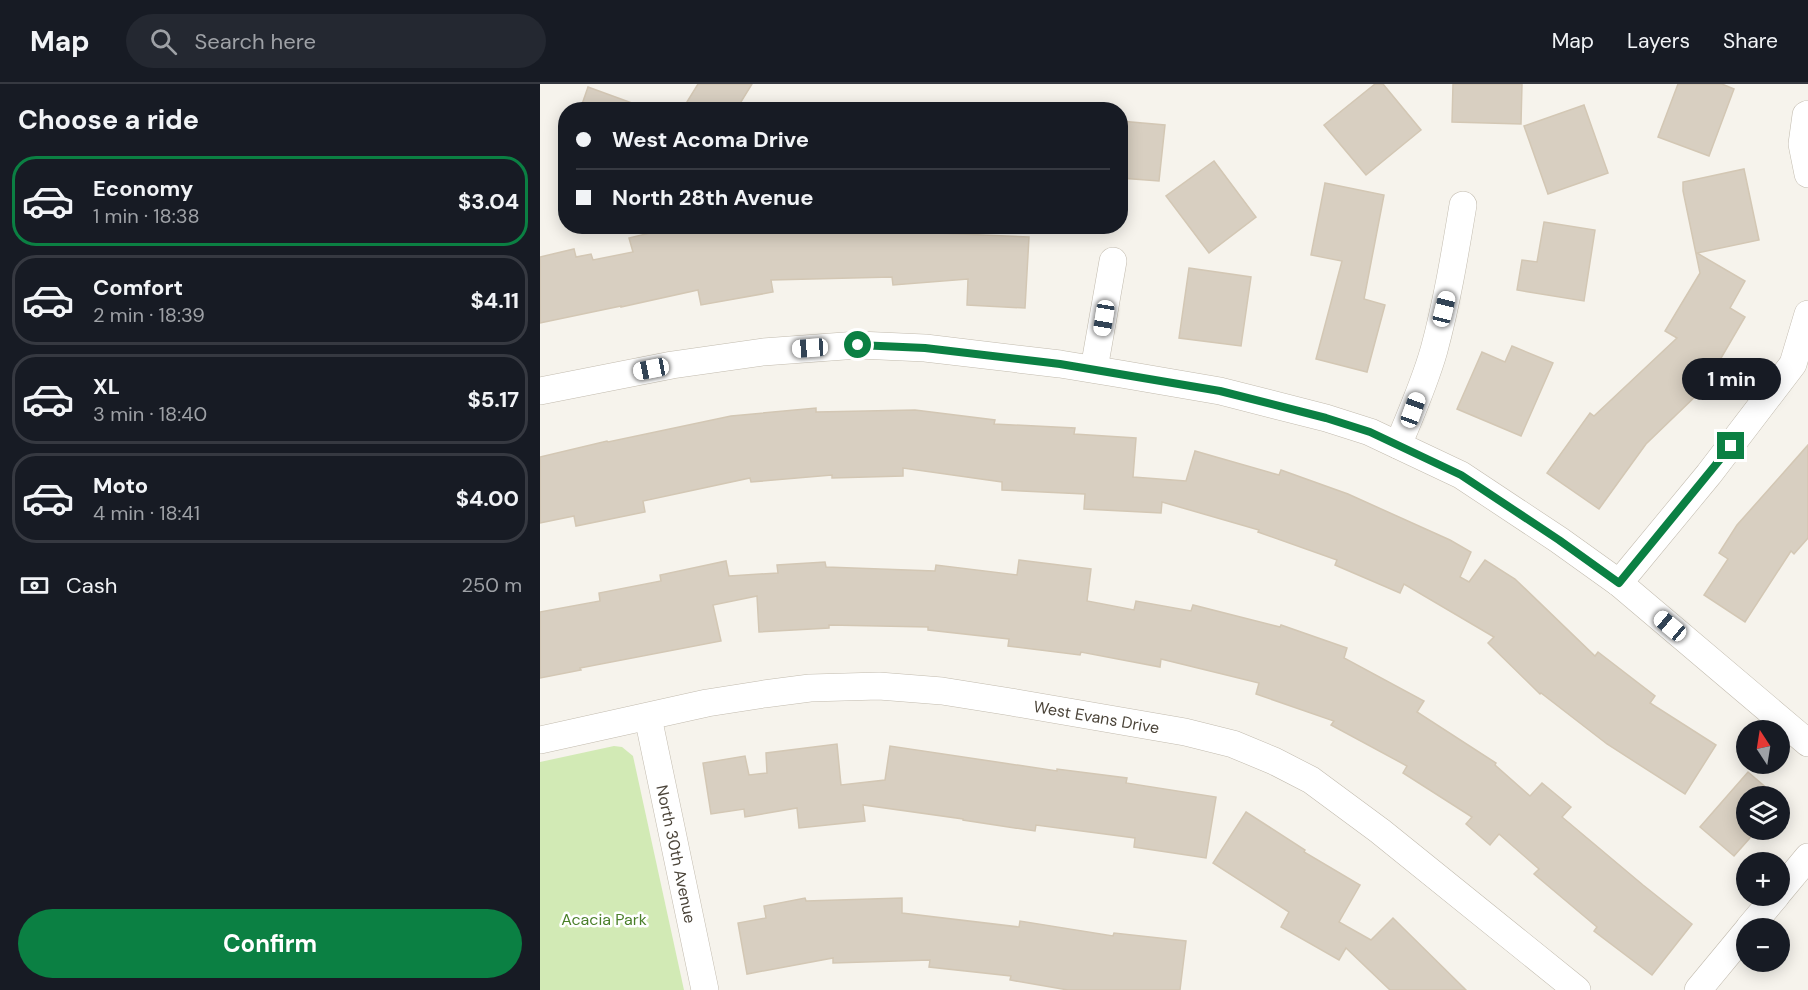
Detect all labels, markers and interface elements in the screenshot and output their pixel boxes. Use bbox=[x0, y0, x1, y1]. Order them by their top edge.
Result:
search box bbox=[126, 14, 546, 68]
text: Map bbox=[30, 23, 90, 60]
icon: search bbox=[147, 25, 180, 58]
text: Search here bbox=[195, 27, 316, 56]
text: Map bbox=[1552, 27, 1594, 55]
text: Layers bbox=[1627, 27, 1690, 55]
text: Share bbox=[1723, 27, 1778, 55]
text: Choose a ride bbox=[18, 102, 199, 137]
text: West Acoma Drive bbox=[612, 125, 809, 154]
icon: car bbox=[21, 174, 75, 228]
text: Economy bbox=[93, 174, 193, 203]
text: North 28th Avenue bbox=[612, 183, 813, 212]
text: $3.04 bbox=[458, 187, 519, 216]
text: 1 min · 18:38 bbox=[93, 203, 200, 229]
icon: car bbox=[21, 273, 75, 327]
text: Comfort bbox=[93, 273, 183, 302]
text: $4.11 bbox=[471, 286, 519, 315]
car bbox=[1431, 289, 1457, 329]
car bbox=[1092, 299, 1116, 337]
text: 2 min · 18:39 bbox=[93, 302, 205, 328]
route start bbox=[844, 331, 871, 358]
car bbox=[791, 338, 829, 358]
car bbox=[632, 357, 670, 381]
callout: 1 min bbox=[1682, 359, 1780, 401]
text: 1 min bbox=[1707, 366, 1756, 392]
icon: car bbox=[21, 372, 75, 426]
text: XL bbox=[93, 372, 120, 401]
text: $5.17 bbox=[467, 385, 519, 414]
car bbox=[1398, 390, 1428, 430]
text: 3 min · 18:40 bbox=[93, 401, 207, 427]
route end bbox=[1717, 432, 1744, 459]
icon: car bbox=[21, 471, 75, 525]
text: Moto bbox=[93, 471, 148, 500]
text: $4.00 bbox=[456, 484, 519, 513]
text: 4 min · 18:41 bbox=[93, 500, 200, 526]
icon: cash bbox=[18, 569, 51, 602]
text: Cash bbox=[66, 571, 117, 600]
text: 250 m bbox=[461, 572, 522, 598]
car bbox=[1650, 608, 1690, 644]
street label: West Evans Drive bbox=[1032, 696, 1161, 738]
north arrow bbox=[1736, 720, 1790, 774]
map controls bbox=[1736, 720, 1790, 972]
street label: North 30th Avenue bbox=[652, 783, 701, 925]
button: layers bbox=[1736, 786, 1790, 840]
button: + bbox=[1736, 852, 1790, 906]
button: Confirm bbox=[18, 909, 522, 978]
park label: Acacia Park bbox=[561, 909, 647, 930]
button: − bbox=[1736, 918, 1790, 972]

